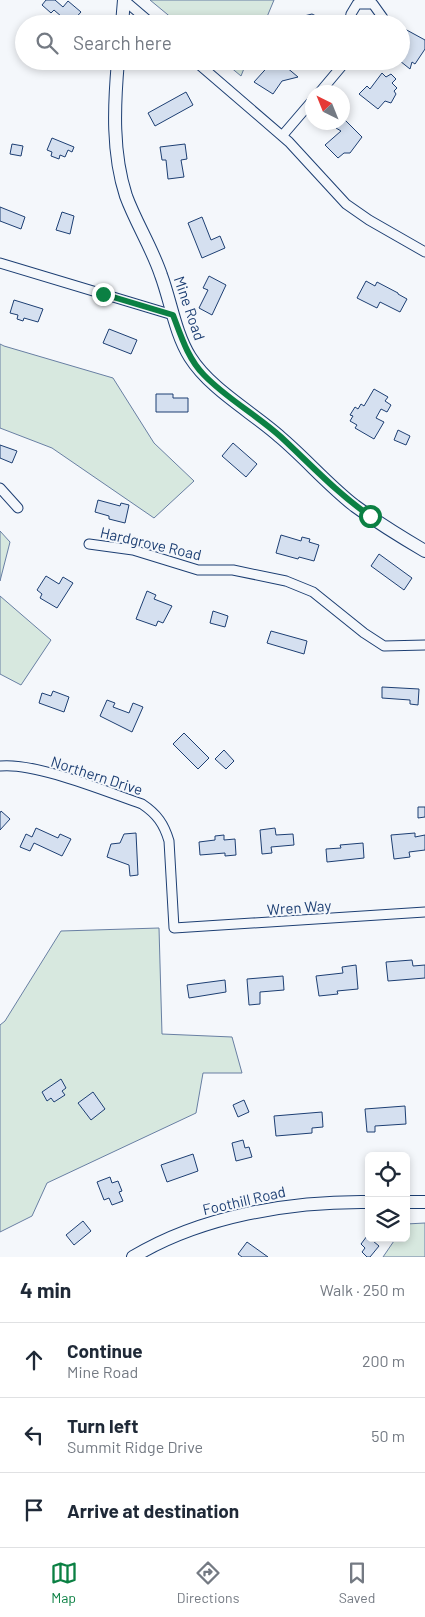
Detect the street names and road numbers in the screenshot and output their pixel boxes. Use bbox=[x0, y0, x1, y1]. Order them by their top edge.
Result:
street label: Mine Road bbox=[171, 274, 209, 342]
street label: Hardgrove Road bbox=[99, 523, 203, 563]
street label: Northern Drive bbox=[49, 752, 145, 798]
street label: Wren Way bbox=[266, 896, 332, 918]
street label: Foothill Road bbox=[201, 1182, 287, 1218]

